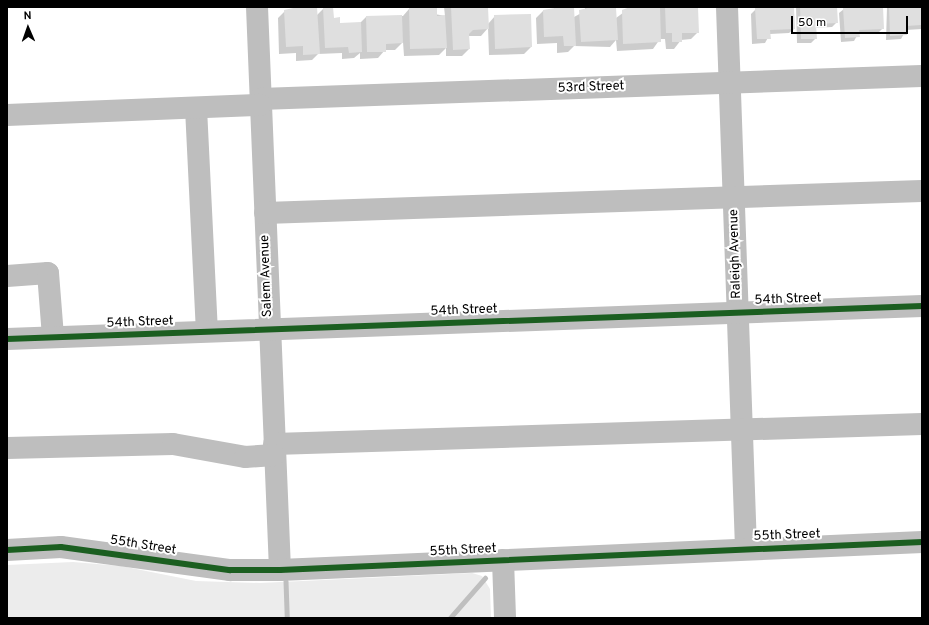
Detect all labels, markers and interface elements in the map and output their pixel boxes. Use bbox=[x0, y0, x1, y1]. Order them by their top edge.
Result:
north arrow bbox=[8, 8, 48, 48]
scale bar bbox=[793, 8, 910, 34]
text: N bbox=[23, 9, 32, 23]
text: 50 m bbox=[798, 15, 826, 31]
street label: 53rd Street bbox=[557, 79, 625, 97]
street label: Raleigh Avenue bbox=[727, 209, 745, 299]
street label: Salem Avenue bbox=[258, 234, 276, 318]
street label: 54th Street bbox=[754, 291, 822, 309]
street label: 54th Street bbox=[430, 302, 498, 320]
street label: 54th Street bbox=[106, 314, 174, 332]
street label: 55th Street bbox=[753, 527, 821, 545]
street label: 55th Street bbox=[109, 533, 177, 559]
street label: 55th Street bbox=[429, 541, 497, 561]

